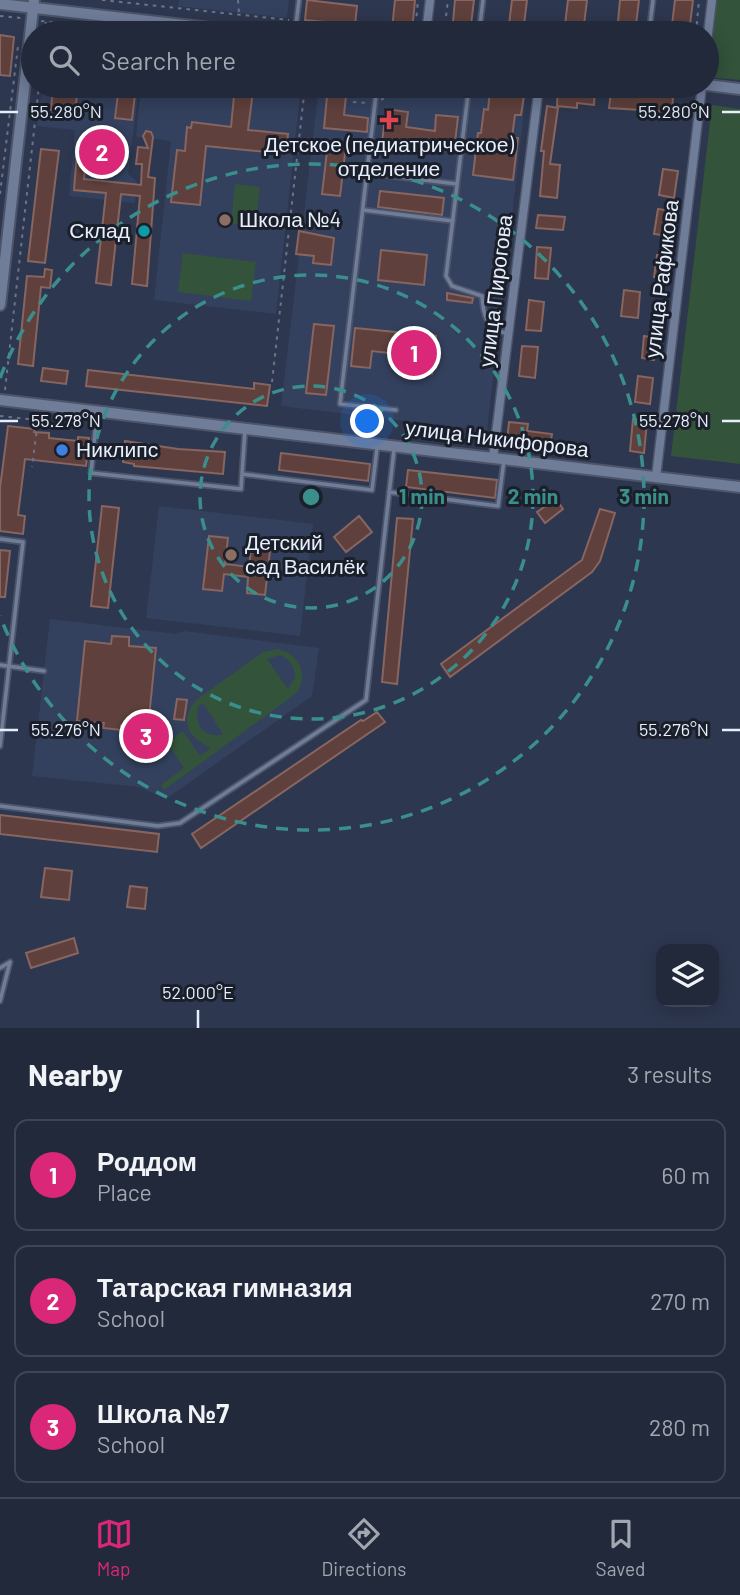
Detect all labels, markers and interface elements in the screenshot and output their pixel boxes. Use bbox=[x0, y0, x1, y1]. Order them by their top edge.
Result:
search box bbox=[21, 21, 719, 98]
icon: search bbox=[45, 41, 83, 79]
text: Search here bbox=[101, 44, 236, 75]
text: 55.280°N bbox=[30, 100, 102, 122]
text: 55.280°N bbox=[638, 100, 710, 122]
marker: Детское (педиатрическое) отделение bbox=[379, 110, 399, 130]
pin: 2 bbox=[79, 126, 125, 178]
place label: Детское (педиатрическое) отделение bbox=[264, 131, 514, 180]
street label: улица Рафикова bbox=[638, 198, 683, 360]
place label: Школа №4 bbox=[239, 206, 341, 231]
marker: Школа №4 bbox=[217, 212, 233, 228]
street label: улица Пирогова bbox=[473, 213, 516, 369]
place label: Склад bbox=[69, 217, 130, 242]
marker: Склад bbox=[136, 223, 152, 239]
pin: 1 bbox=[391, 327, 437, 379]
your location bbox=[350, 404, 384, 438]
text: 55.278°N bbox=[31, 409, 101, 431]
text: 55.278°N bbox=[639, 409, 709, 431]
street label: улица Никифорова bbox=[404, 414, 591, 461]
place label: Никлипс bbox=[76, 436, 158, 461]
marker: Никлипс bbox=[54, 442, 70, 458]
text: 1 min bbox=[399, 483, 445, 508]
text: 2 min bbox=[508, 483, 558, 508]
text: 3 min bbox=[619, 483, 669, 508]
centre of rings bbox=[299, 485, 323, 509]
place label: Детский сад Василёк bbox=[245, 529, 365, 578]
marker: Детский сад Василёк bbox=[223, 547, 239, 563]
pin: 3 bbox=[123, 710, 169, 762]
text: 55.276°N bbox=[31, 718, 101, 740]
text: 55.276°N bbox=[639, 718, 709, 740]
map controls bbox=[656, 944, 719, 1007]
button: layers bbox=[656, 944, 719, 1007]
text: 52.000°E bbox=[162, 981, 234, 1003]
text: Nearby bbox=[28, 1056, 123, 1092]
text: 3 results bbox=[627, 1060, 712, 1088]
text: Роддом bbox=[97, 1145, 197, 1176]
text: 1 bbox=[49, 1161, 57, 1189]
text: 60 m bbox=[662, 1161, 710, 1189]
text: Place bbox=[97, 1178, 152, 1206]
text: Татарская гимназия bbox=[97, 1271, 353, 1302]
text: 2 bbox=[47, 1287, 59, 1315]
text: 270 m bbox=[650, 1287, 710, 1315]
text: School bbox=[97, 1304, 165, 1332]
text: Школа №7 bbox=[97, 1397, 229, 1428]
text: 3 bbox=[47, 1413, 59, 1441]
text: 280 m bbox=[649, 1413, 710, 1441]
text: School bbox=[97, 1430, 165, 1458]
tab: Map bbox=[95, 1515, 133, 1580]
tab: Directions bbox=[322, 1515, 407, 1580]
tab: Saved bbox=[596, 1515, 645, 1580]

